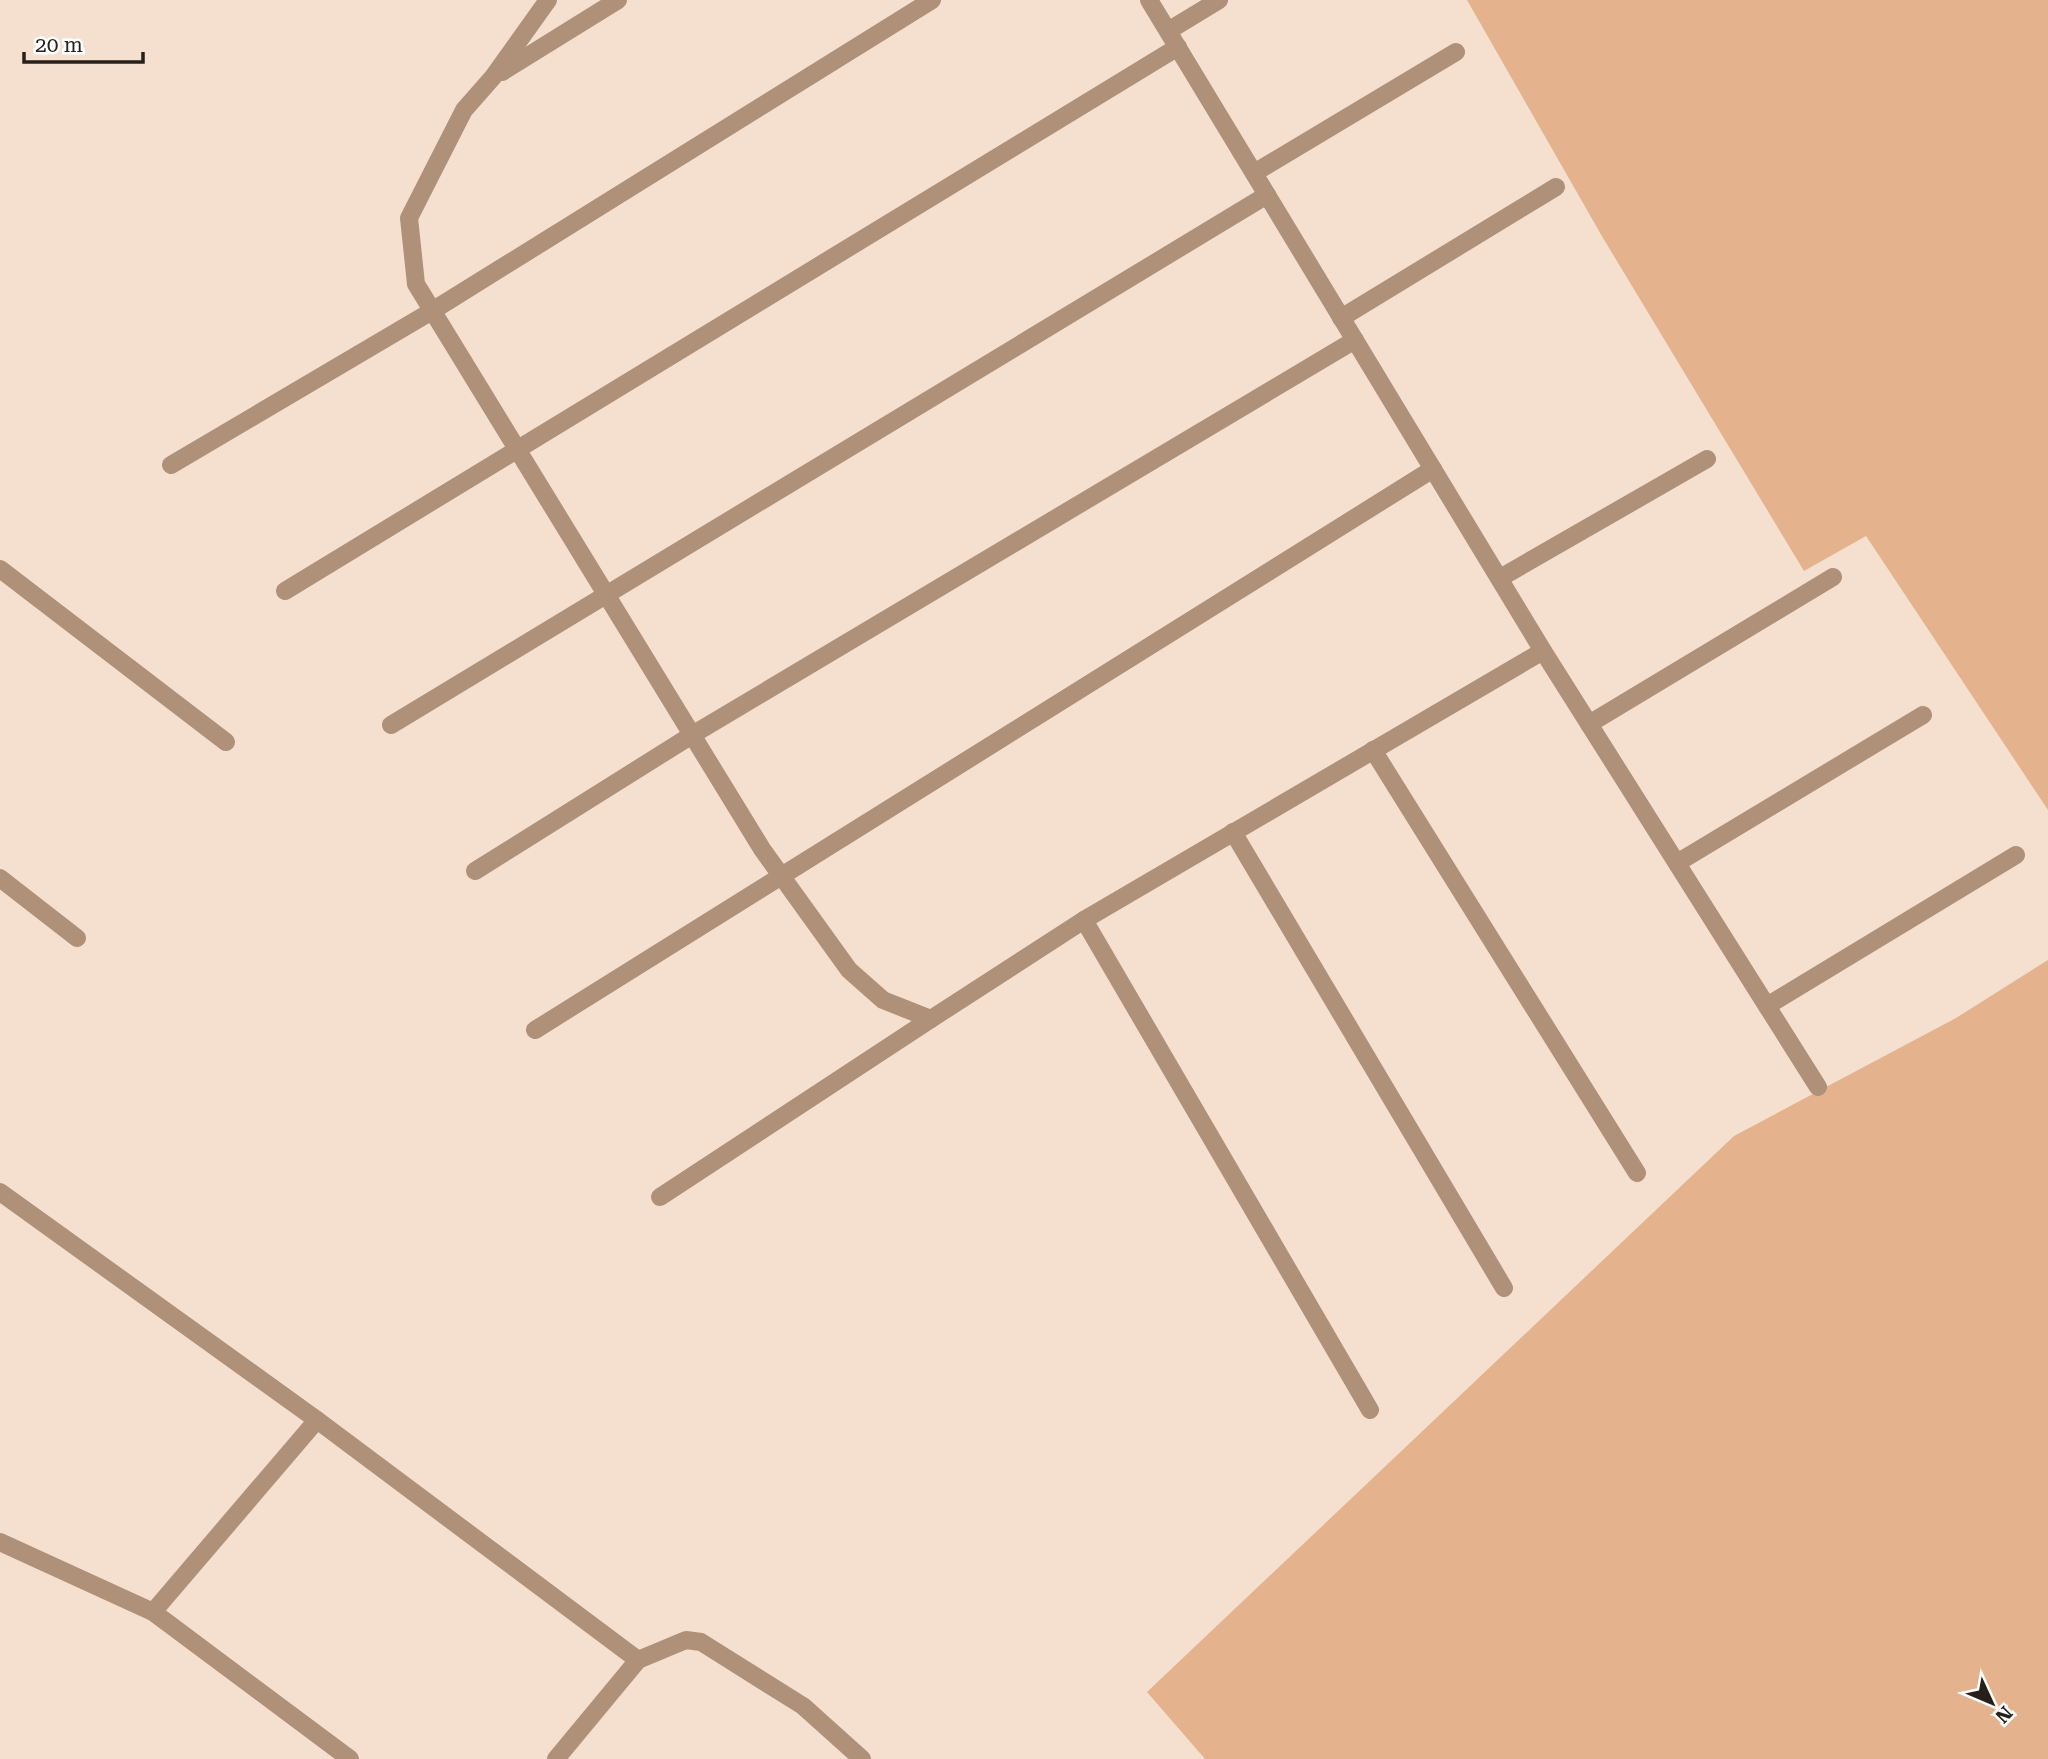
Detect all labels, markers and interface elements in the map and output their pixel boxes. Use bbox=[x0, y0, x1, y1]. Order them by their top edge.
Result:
scale bar bbox=[24, 21, 144, 65]
text: 20 m bbox=[35, 33, 83, 57]
north arrow bbox=[1957, 1668, 2027, 1738]
text: N bbox=[1990, 1701, 2017, 1728]

